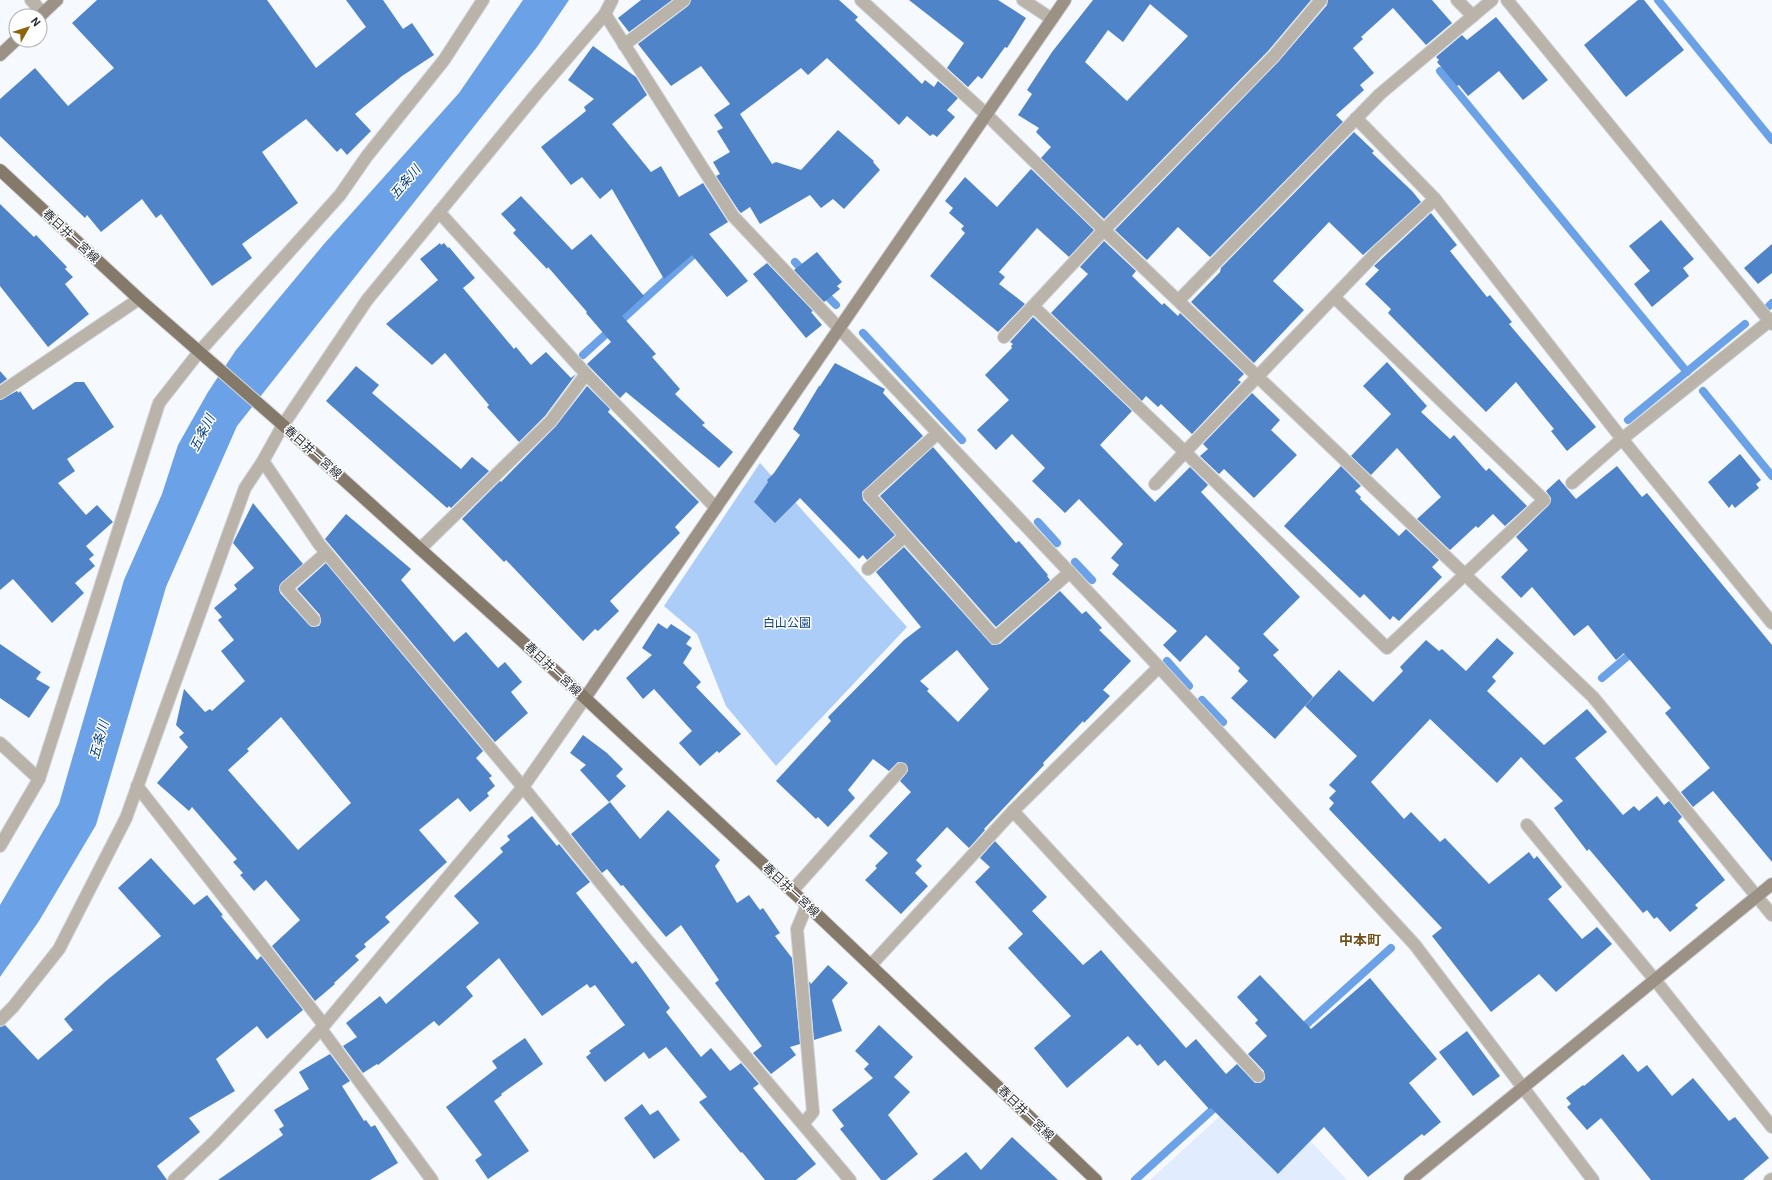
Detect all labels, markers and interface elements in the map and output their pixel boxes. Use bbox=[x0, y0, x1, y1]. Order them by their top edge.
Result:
north arrow bbox=[8, 8, 48, 48]
text: N bbox=[28, 15, 43, 29]
water label: 五条川 bbox=[387, 161, 425, 202]
street label: 春日井一宮線 bbox=[40, 206, 102, 266]
water label: 五条川 bbox=[186, 410, 218, 454]
street label: 春日井一宮線 bbox=[282, 423, 344, 481]
park label: 白山公園 bbox=[763, 616, 811, 630]
street label: 春日井一宮線 bbox=[522, 639, 584, 699]
water label: 五条川 bbox=[86, 717, 112, 761]
street label: 春日井一宮線 bbox=[760, 860, 822, 920]
district label: 中本町 bbox=[1339, 932, 1381, 948]
street label: 春日井一宮線 bbox=[995, 1083, 1057, 1143]

